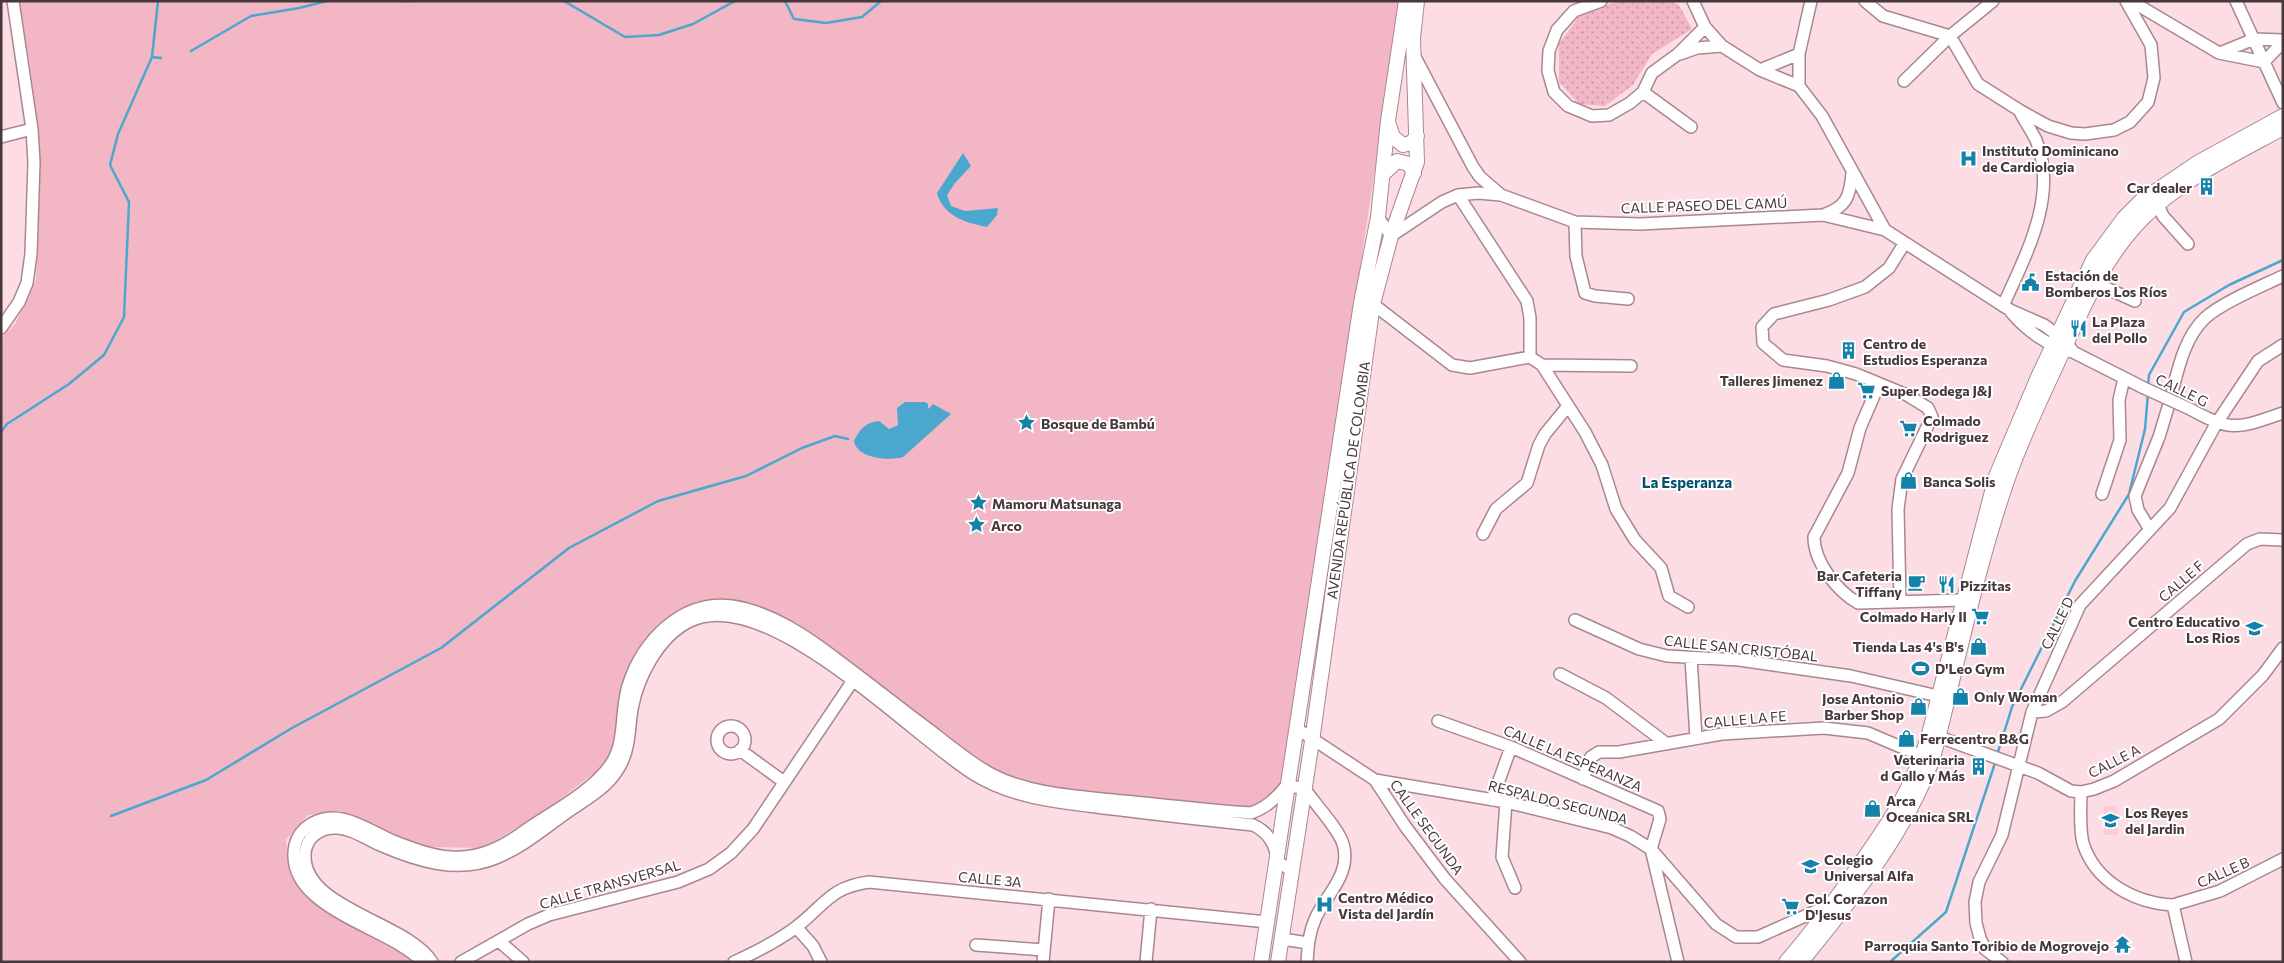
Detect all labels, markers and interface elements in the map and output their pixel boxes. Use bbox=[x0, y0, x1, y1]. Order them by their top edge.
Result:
place label: Instituto Dominicano de Cardiologia bbox=[1982, 142, 2119, 175]
hospital icon: Instituto Dominicano de Cardiologia bbox=[1958, 148, 1978, 168]
building icon: Car dealer bbox=[2196, 177, 2216, 197]
place label: Car dealer bbox=[2127, 179, 2192, 196]
street label: CALLE PASEO DEL CAMÚ bbox=[1620, 194, 1788, 216]
place label: Estación de Bomberos Los Ríos bbox=[2045, 267, 2168, 300]
public building icon: Estación de Bomberos Los Ríos bbox=[2021, 273, 2041, 293]
place label: La Plaza del Pollo bbox=[2092, 313, 2147, 346]
restaurant icon: La Plaza del Pollo bbox=[2068, 319, 2088, 339]
place label: Centro de Estudios Esperanza bbox=[1863, 335, 1987, 368]
building icon: Centro de Estudios Esperanza bbox=[1839, 341, 1859, 361]
street label: AVENIDA REPÚBLICA DE COLOMBIA bbox=[1323, 360, 1373, 600]
shop icon: Talleres Jimenez bbox=[1827, 370, 1847, 390]
street label: CALLE G bbox=[2153, 370, 2211, 410]
place label: Talleres Jimenez bbox=[1720, 372, 1823, 389]
supermarket icon: Super Bodega J&J bbox=[1857, 380, 1877, 400]
place label: Super Bodega J&J bbox=[1881, 382, 1992, 399]
place label: Colmado Rodriguez bbox=[1923, 412, 1989, 445]
place icon: Bosque de Bambú bbox=[1017, 413, 1037, 433]
place label: Bosque de Bambú bbox=[1041, 415, 1155, 432]
supermarket icon: Colmado Rodriguez bbox=[1899, 418, 1919, 438]
shop icon: Banca Solis bbox=[1899, 471, 1919, 491]
district label: La Esperanza bbox=[1642, 473, 1732, 491]
place label: Banca Solis bbox=[1923, 473, 1996, 490]
place icon: Mamoru Matsunaga bbox=[968, 493, 988, 513]
place label: Mamoru Matsunaga bbox=[992, 495, 1121, 512]
place icon: Arco bbox=[967, 515, 987, 535]
place label: Arco bbox=[991, 517, 1022, 534]
street label: CALLE F bbox=[2155, 557, 2207, 605]
place label: Bar Cafeteria Tiffany bbox=[1817, 567, 1902, 600]
cafe icon: Bar Cafeteria Tiffany bbox=[1906, 573, 1926, 593]
restaurant icon: Pizzitas bbox=[1936, 575, 1956, 595]
place label: Pizzitas bbox=[1960, 577, 2012, 594]
street label: CALLE D bbox=[2037, 594, 2077, 652]
supermarket icon: Colmado Harly II bbox=[1971, 606, 1991, 626]
place label: Colmado Harly II bbox=[1860, 608, 1967, 625]
place label: Centro Educativo Los Rios bbox=[2128, 613, 2240, 646]
school or university icon: Centro Educativo Los Rios bbox=[2244, 619, 2264, 639]
street label: CALLE SAN CRISTÓBAL bbox=[1663, 631, 1819, 665]
shop icon: Tienda Las 4's B's bbox=[1968, 636, 1988, 656]
place label: Tienda Las 4's B's bbox=[1853, 638, 1964, 655]
sports icon: D'Leo Gym bbox=[1911, 658, 1931, 678]
place label: D'Leo Gym bbox=[1935, 660, 2005, 677]
shop icon: Only Woman bbox=[1950, 686, 1970, 706]
place label: Only Woman bbox=[1974, 688, 2057, 705]
place label: Jose Antonio Barber Shop bbox=[1822, 690, 1904, 723]
shop icon: Jose Antonio Barber Shop bbox=[1908, 696, 1928, 716]
street label: CALLE LA FE bbox=[1703, 707, 1787, 731]
street label: CALLE LA ESPERANZA bbox=[1501, 721, 1645, 795]
shop icon: Ferrecentro B&G bbox=[1896, 728, 1916, 748]
place label: Ferrecentro B&G bbox=[1920, 730, 2029, 747]
street label: CALLE A bbox=[2085, 741, 2143, 781]
place label: Veterinaria d Gallo y Más bbox=[1880, 751, 1965, 784]
building icon: Veterinaria d Gallo y Más bbox=[1969, 757, 1989, 777]
street label: CALLE SEGUNDA bbox=[1387, 776, 1467, 878]
street label: RESPALDO SEGUNDA bbox=[1486, 776, 1630, 828]
place label: Arca Oceanica SRL bbox=[1886, 792, 1974, 825]
shop icon: Arca Oceanica SRL bbox=[1862, 798, 1882, 818]
place label: Los Reyes del Jardin bbox=[2125, 804, 2189, 837]
school or university icon: Los Reyes del Jardin bbox=[2101, 810, 2121, 830]
place label: Colegio Universal Alfa bbox=[1824, 851, 1914, 884]
street label: CALLE B bbox=[2194, 853, 2252, 891]
street label: CALLE TRANSVERSAL bbox=[537, 856, 683, 912]
school or university icon: Colegio Universal Alfa bbox=[1800, 857, 1820, 877]
street label: CALLE 3A bbox=[958, 868, 1023, 890]
place label: Centro Médico Vista del Jardín bbox=[1338, 889, 1434, 922]
place label: Col. Corazon D'Jesus bbox=[1805, 890, 1888, 923]
hospital icon: Centro Médico Vista del Jardín bbox=[1314, 895, 1334, 915]
supermarket icon: Col. Corazon D'Jesus bbox=[1781, 896, 1801, 916]
temple icon: Parroquia Santo Toribio de Mogrovejo bbox=[2113, 935, 2133, 955]
place label: Parroquia Santo Toribio de Mogrovejo bbox=[1864, 937, 2109, 954]

